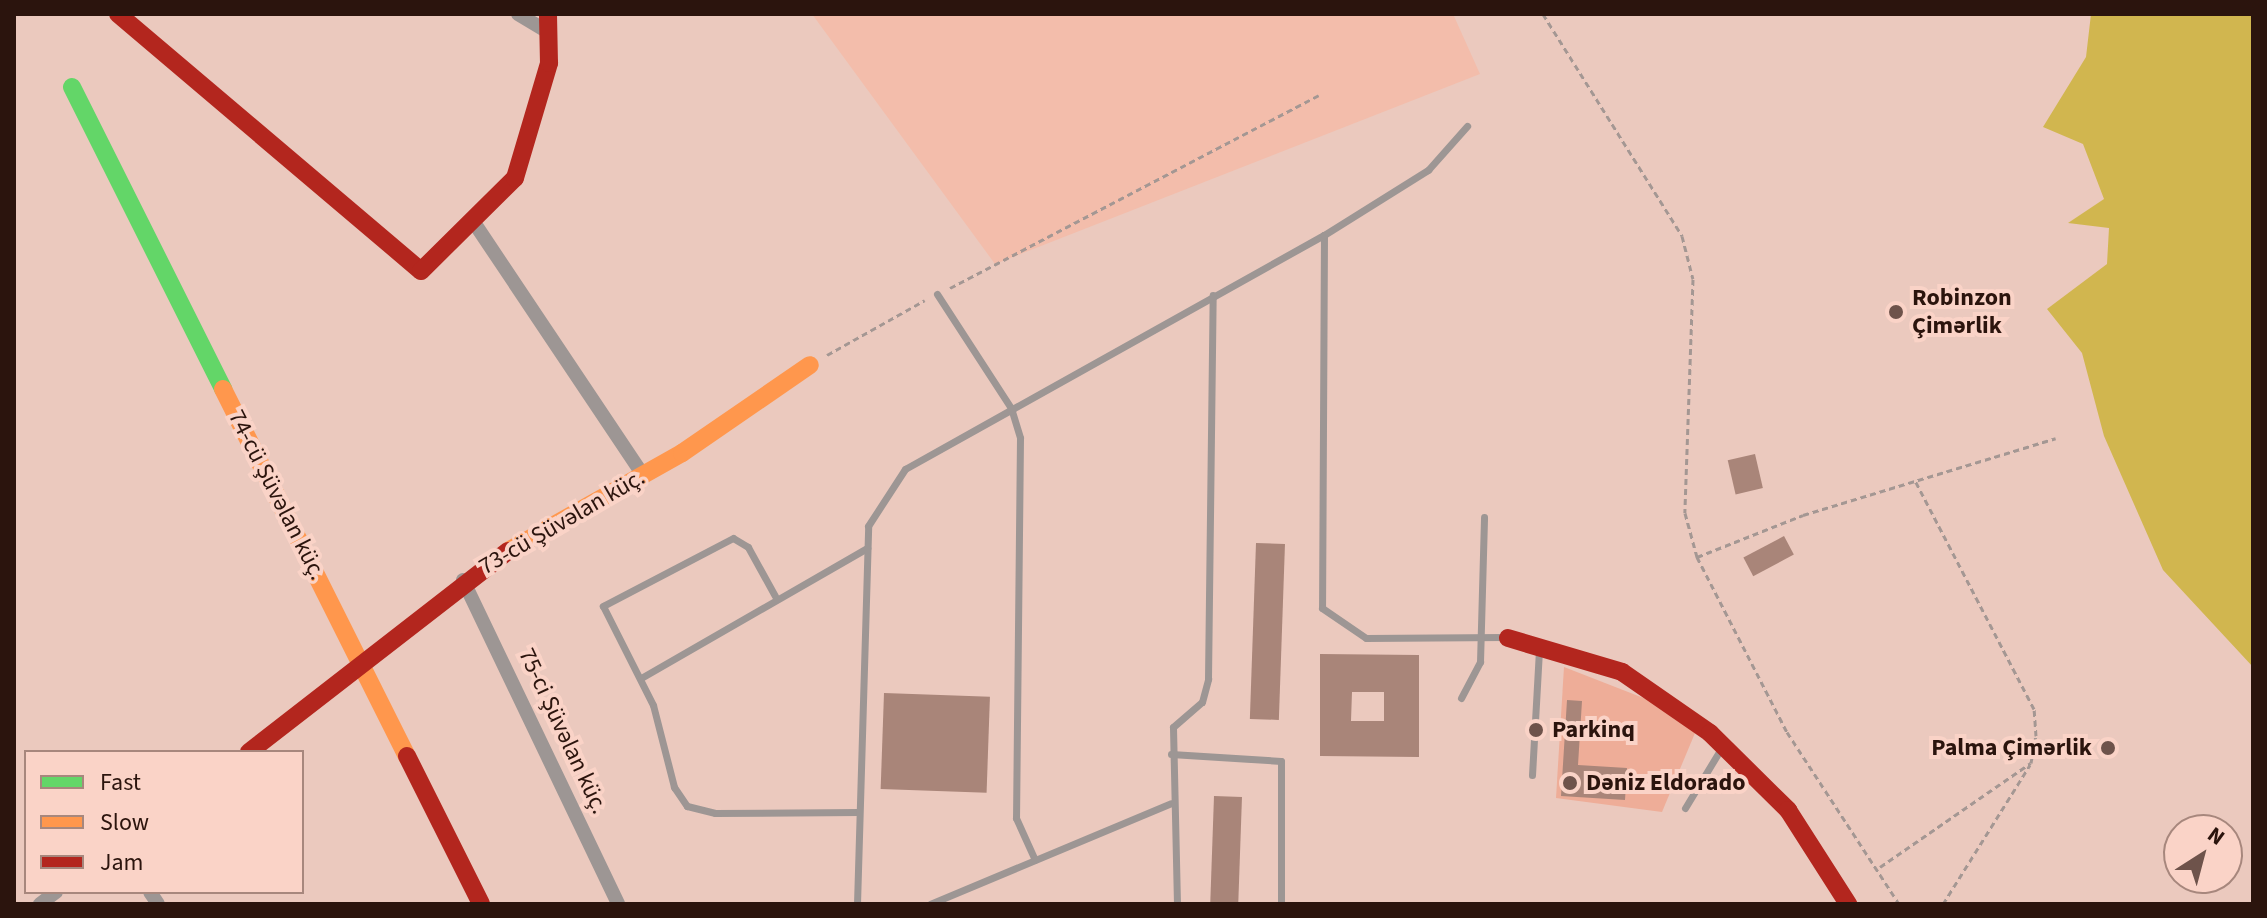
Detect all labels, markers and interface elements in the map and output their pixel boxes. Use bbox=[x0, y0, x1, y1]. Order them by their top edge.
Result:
place label: Robinzon Çimərlik bbox=[1912, 284, 2012, 340]
marker: Robinzon Çimərlik bbox=[1887, 303, 1905, 321]
street label: 74-cü Şüvəlan küç. bbox=[222, 405, 332, 585]
street label: 73-cü Şüvəlan küç. bbox=[474, 463, 650, 581]
street label: 75-ci Şüvəlan küç. bbox=[512, 644, 614, 818]
place label: Parkinq bbox=[1552, 716, 1635, 744]
marker: Parkinq bbox=[1527, 721, 1545, 739]
place label: Palma Çimərlik bbox=[1931, 734, 2092, 762]
marker: Palma Çimərlik bbox=[2099, 739, 2117, 757]
legend bbox=[24, 750, 304, 894]
text: Fast bbox=[100, 765, 141, 800]
place label: Dəniz Eldorado bbox=[1586, 769, 1746, 797]
marker: Dəniz Eldorado bbox=[1561, 774, 1579, 792]
text: Slow bbox=[100, 805, 149, 840]
north arrow bbox=[2163, 814, 2243, 894]
text: N bbox=[2201, 819, 2231, 853]
text: Jam bbox=[100, 845, 144, 880]

